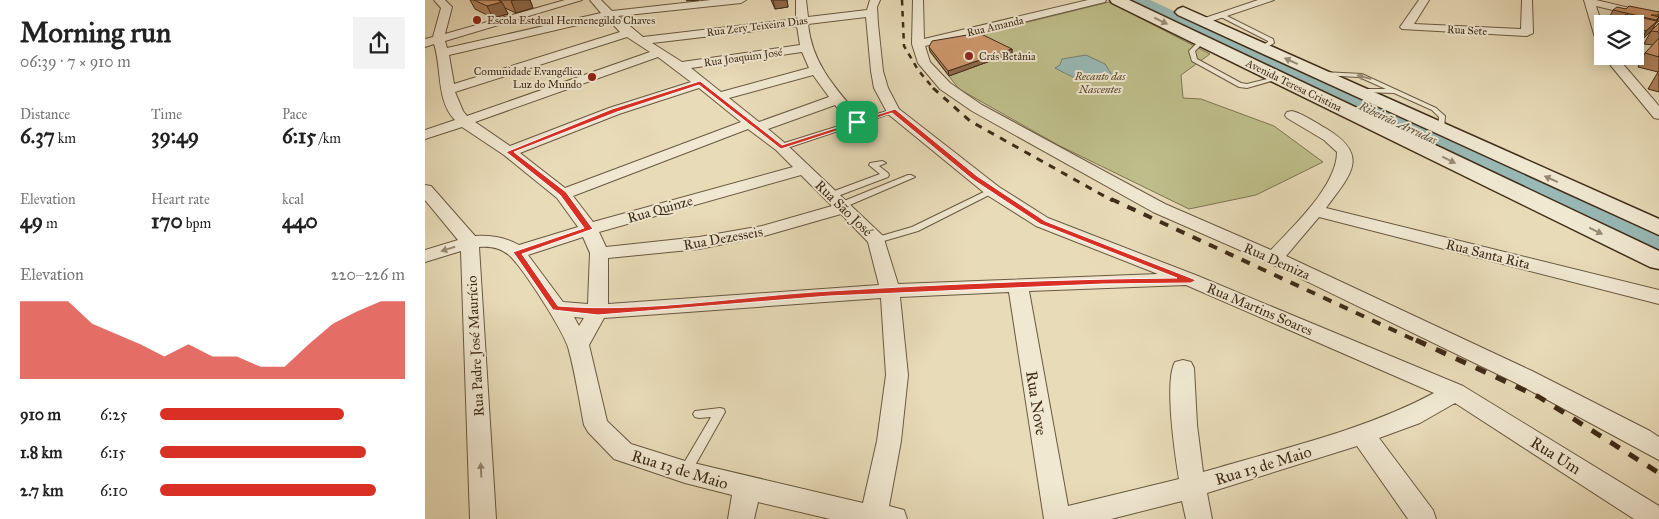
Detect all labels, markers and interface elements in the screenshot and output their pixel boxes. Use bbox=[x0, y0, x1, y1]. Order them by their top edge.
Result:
marker: Escola Estdual Hermenegildo Chaves bbox=[471, 14, 483, 26]
place label: Escola Estdual Hermenegildo Chaves bbox=[487, 14, 655, 27]
street label: Rua Zery Teixeira Dias bbox=[706, 14, 808, 39]
street label: Rua Amanda bbox=[965, 14, 1025, 39]
text: Morning run bbox=[20, 15, 171, 50]
map controls bbox=[1594, 15, 1644, 65]
button: layers bbox=[1594, 15, 1644, 65]
button: share bbox=[353, 17, 405, 69]
one-way arrow bbox=[1154, 17, 1168, 25]
street label: Rua Sete bbox=[1447, 23, 1488, 38]
street label: Rua Joaquim José bbox=[703, 45, 784, 70]
marker: Crás Betânia bbox=[963, 50, 975, 62]
place label: Crás Betânia bbox=[979, 50, 1036, 63]
text: 06:39 · 7 × 910 m bbox=[20, 52, 131, 71]
street label: Avenida Teresa Cristina bbox=[1243, 56, 1344, 115]
one-way arrow bbox=[1284, 57, 1298, 65]
place label: Comunidade Evangélica Luz do Mundo bbox=[474, 65, 582, 91]
park label: Recanto das Nascentes bbox=[1074, 70, 1126, 96]
marker: Comunidade Evangélica Luz do Mundo bbox=[586, 71, 598, 83]
one-way arrow bbox=[1356, 73, 1371, 81]
water label: Ribeirão Arrudas bbox=[1356, 98, 1440, 147]
pin bbox=[836, 101, 878, 143]
text: Distance bbox=[20, 106, 70, 123]
text: Time bbox=[151, 106, 182, 123]
text: Pace bbox=[282, 106, 307, 123]
icon: arrive bbox=[843, 108, 871, 136]
text: 6.37 bbox=[20, 123, 55, 149]
text: 39:49 bbox=[151, 123, 199, 149]
text: 6:15 bbox=[282, 123, 316, 149]
text: km bbox=[55, 130, 76, 147]
text: /km bbox=[316, 130, 341, 147]
one-way arrow bbox=[1442, 156, 1457, 164]
one-way arrow bbox=[1544, 175, 1558, 183]
street label: Rua São José bbox=[811, 177, 876, 241]
text: Elevation bbox=[20, 191, 76, 208]
text: Heart rate bbox=[151, 191, 210, 208]
text: kcal bbox=[282, 191, 304, 208]
street label: Rua Quinze bbox=[625, 192, 695, 227]
text: 49 bbox=[20, 208, 43, 234]
text: 170 bbox=[151, 208, 183, 234]
text: 440 bbox=[282, 208, 318, 234]
text: m bbox=[43, 215, 58, 232]
text: bpm bbox=[183, 215, 211, 232]
street label: Rua Dezesseis bbox=[682, 223, 764, 254]
one-way arrow bbox=[1589, 227, 1603, 235]
street label: Rua Santa Rita bbox=[1444, 236, 1532, 273]
street label: Rua Demiza bbox=[1241, 239, 1313, 284]
one-way arrow bbox=[440, 246, 455, 253]
text: Elevation bbox=[20, 265, 84, 284]
text: 220–226 m bbox=[331, 265, 405, 284]
street label: Rua Padre José Maurício bbox=[463, 275, 489, 417]
street label: Rua Martins Soares bbox=[1204, 279, 1315, 339]
street label: Rua Nove bbox=[1022, 369, 1051, 437]
text: 910 m bbox=[20, 405, 61, 424]
text: 6:25 bbox=[100, 405, 127, 424]
street label: Rua Um bbox=[1527, 433, 1585, 478]
street label: Rua 13 de Maio bbox=[1213, 442, 1314, 489]
text: 1.8 km bbox=[20, 443, 62, 462]
text: 6:15 bbox=[100, 443, 126, 462]
street label: Rua 13 de Maio bbox=[629, 446, 730, 493]
one-way arrow bbox=[477, 462, 485, 478]
text: 2.7 km bbox=[20, 481, 63, 500]
text: 6:10 bbox=[100, 481, 128, 500]

